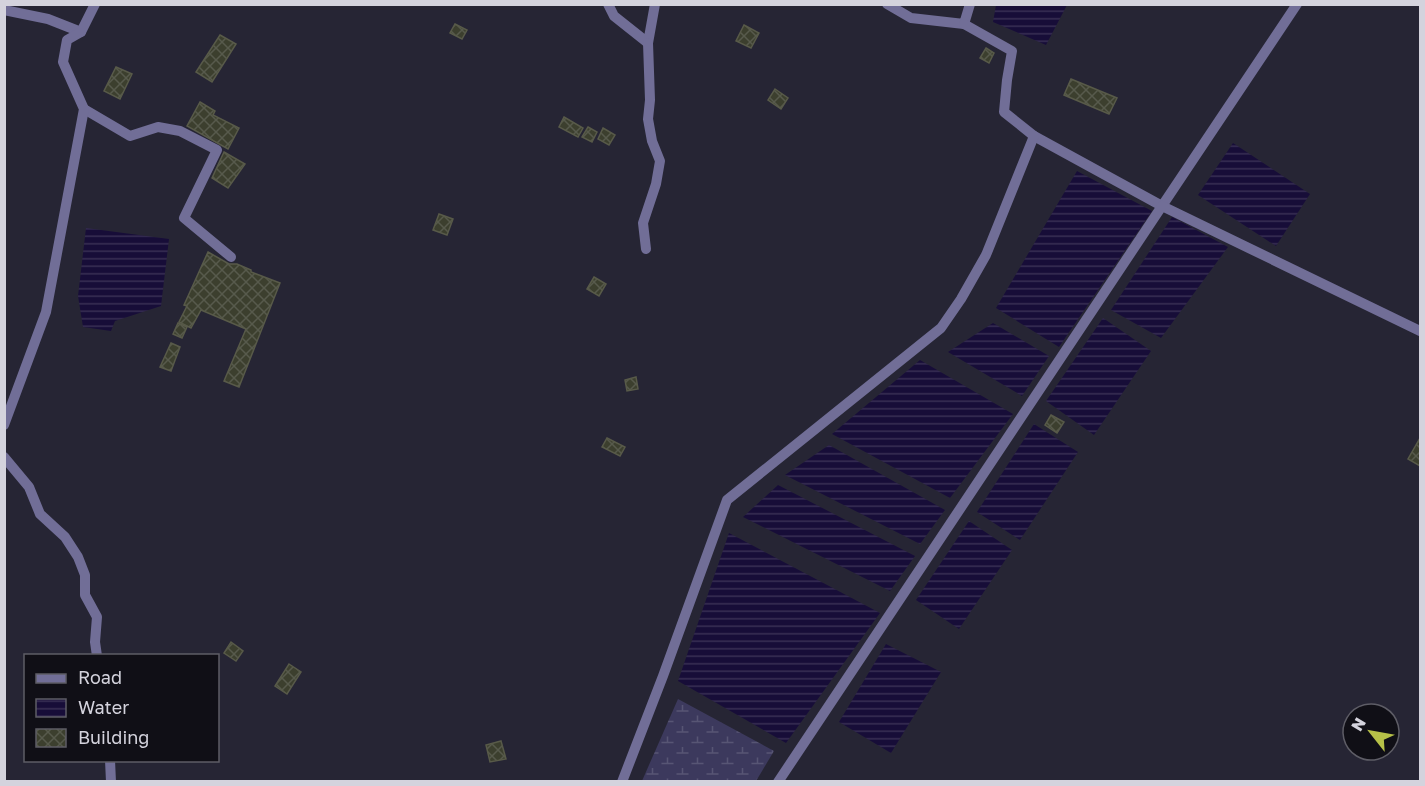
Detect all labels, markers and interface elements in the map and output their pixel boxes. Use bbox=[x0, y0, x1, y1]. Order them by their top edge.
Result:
legend bbox=[24, 654, 219, 762]
text: Road bbox=[78, 666, 122, 688]
text: Water bbox=[78, 696, 129, 718]
north arrow bbox=[1341, 702, 1401, 762]
text: N bbox=[1346, 714, 1370, 735]
text: Building bbox=[78, 726, 149, 748]

